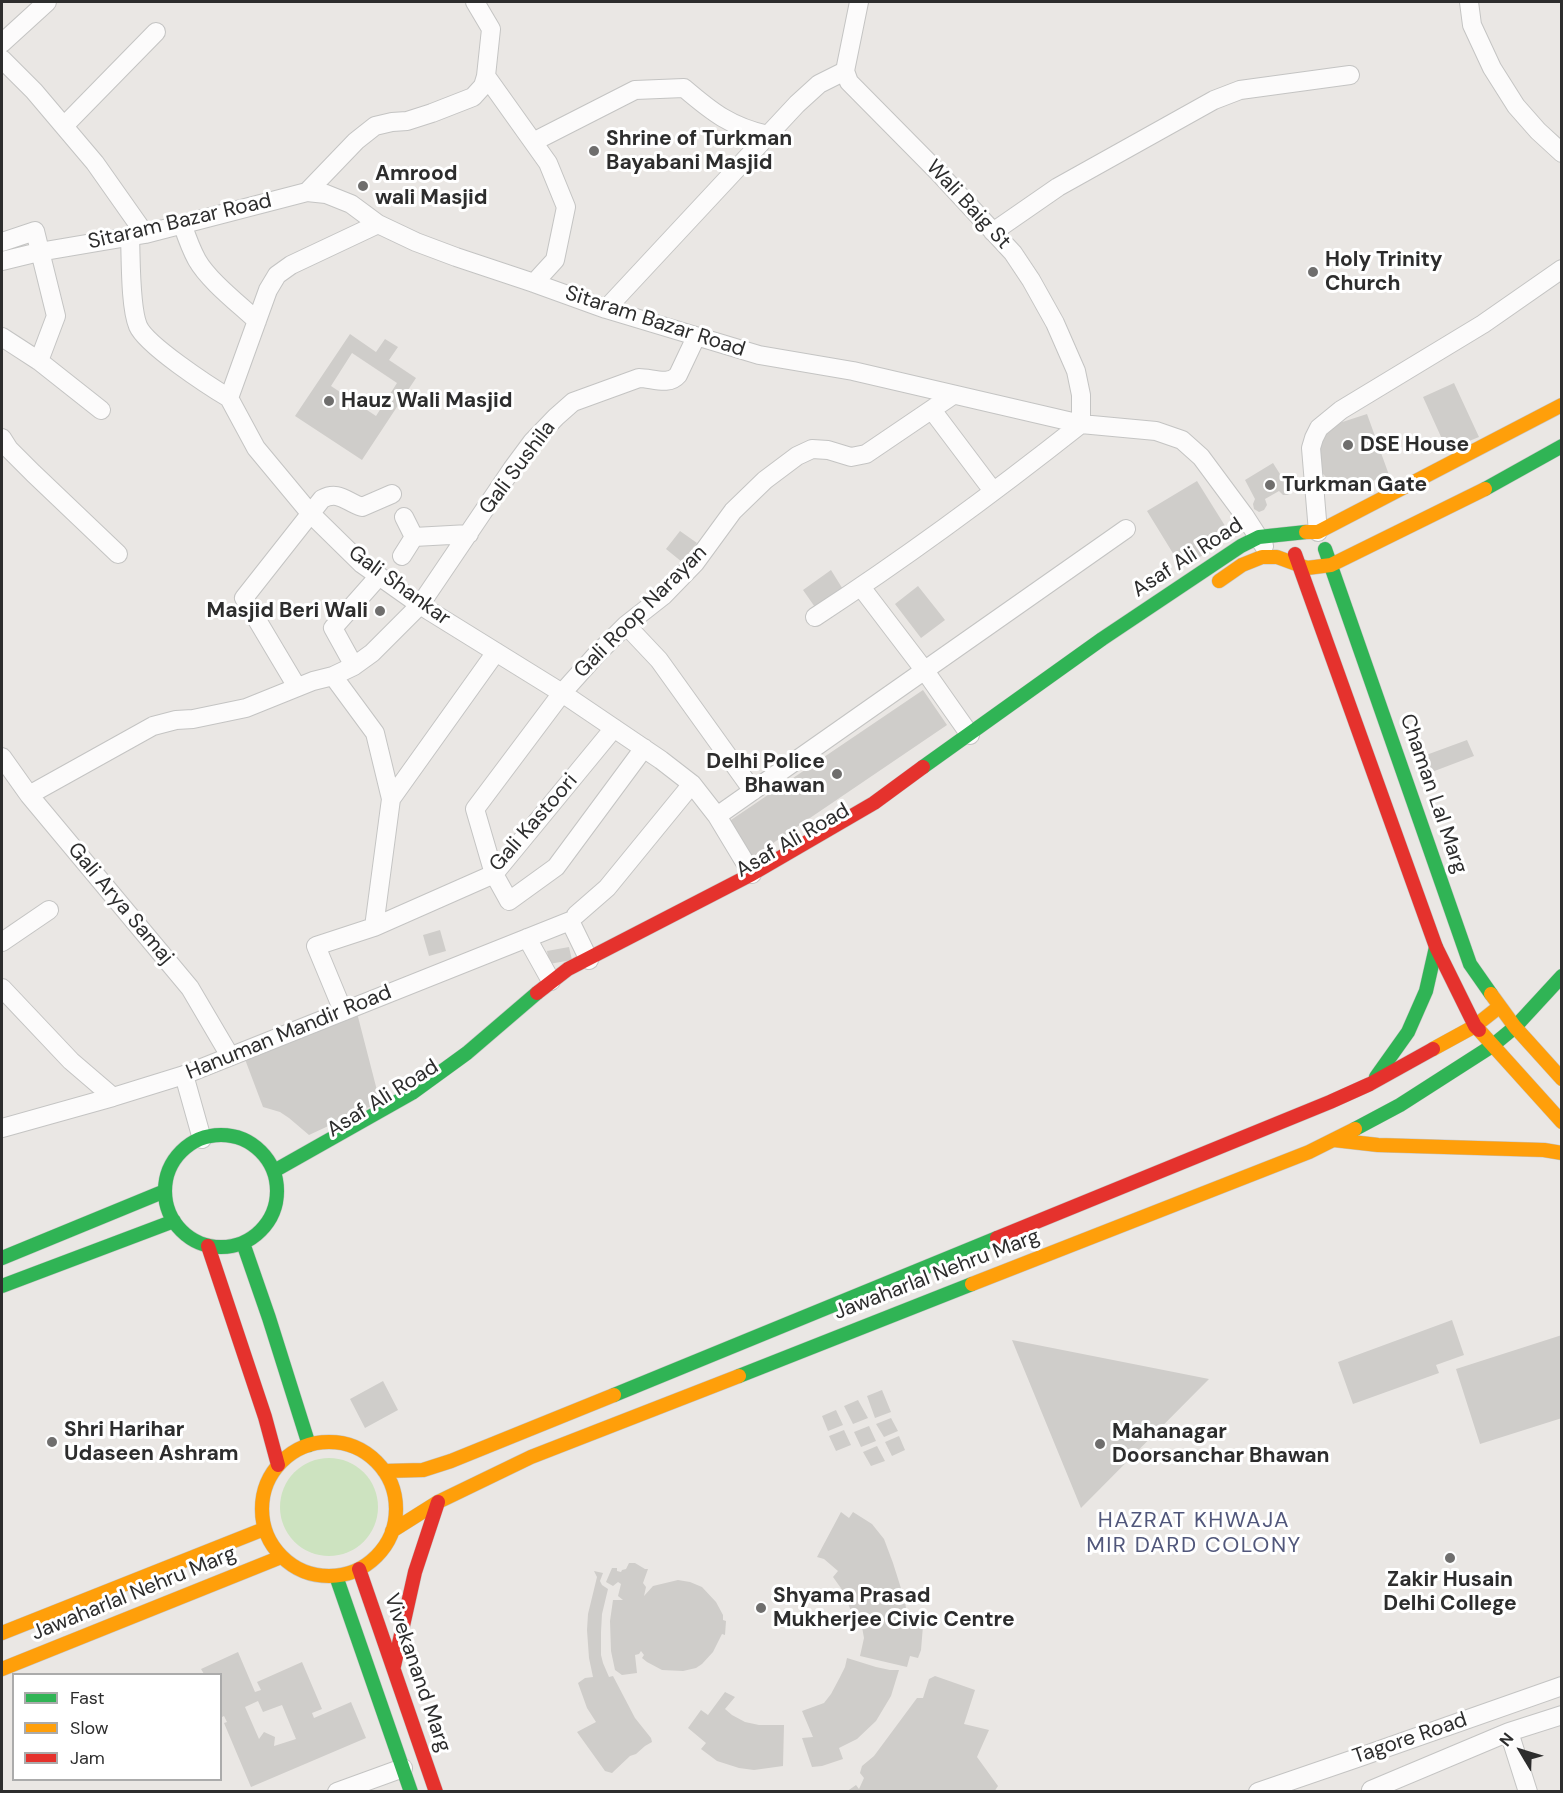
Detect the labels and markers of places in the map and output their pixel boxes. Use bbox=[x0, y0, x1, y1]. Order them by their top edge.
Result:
place label: Shrine of Turkman Bayabani Masjid bbox=[606, 126, 792, 176]
marker: Shrine of Turkman Bayabani Masjid bbox=[587, 144, 601, 158]
place label: Amrood wali Masjid bbox=[375, 161, 488, 211]
marker: Amrood wali Masjid bbox=[356, 179, 370, 193]
place label: Holy Trinity Church bbox=[1325, 247, 1442, 297]
marker: Holy Trinity Church bbox=[1306, 265, 1320, 279]
place label: Hauz Wali Masjid bbox=[341, 388, 513, 414]
marker: Hauz Wali Masjid bbox=[322, 394, 336, 408]
place label: DSE House bbox=[1360, 432, 1469, 458]
marker: DSE House bbox=[1341, 438, 1355, 452]
place label: Turkman Gate bbox=[1282, 472, 1427, 498]
marker: Turkman Gate bbox=[1263, 478, 1277, 492]
place label: Masjid Beri Wali bbox=[207, 598, 368, 624]
marker: Masjid Beri Wali bbox=[373, 604, 387, 618]
place label: Delhi Police Bhawan bbox=[706, 749, 825, 799]
marker: Delhi Police Bhawan bbox=[830, 767, 844, 781]
place label: Shri Harihar Udaseen Ashram bbox=[64, 1417, 238, 1467]
place label: Mahanagar Doorsanchar Bhawan bbox=[1112, 1419, 1330, 1469]
marker: Shri Harihar Udaseen Ashram bbox=[45, 1435, 59, 1449]
marker: Mahanagar Doorsanchar Bhawan bbox=[1093, 1437, 1107, 1451]
marker: Zakir Husain Delhi College bbox=[1443, 1551, 1457, 1565]
place label: Zakir Husain Delhi College bbox=[1383, 1567, 1517, 1617]
place label: Shyama Prasad Mukherjee Civic Centre bbox=[773, 1583, 1015, 1633]
marker: Shyama Prasad Mukherjee Civic Centre bbox=[754, 1601, 768, 1615]

